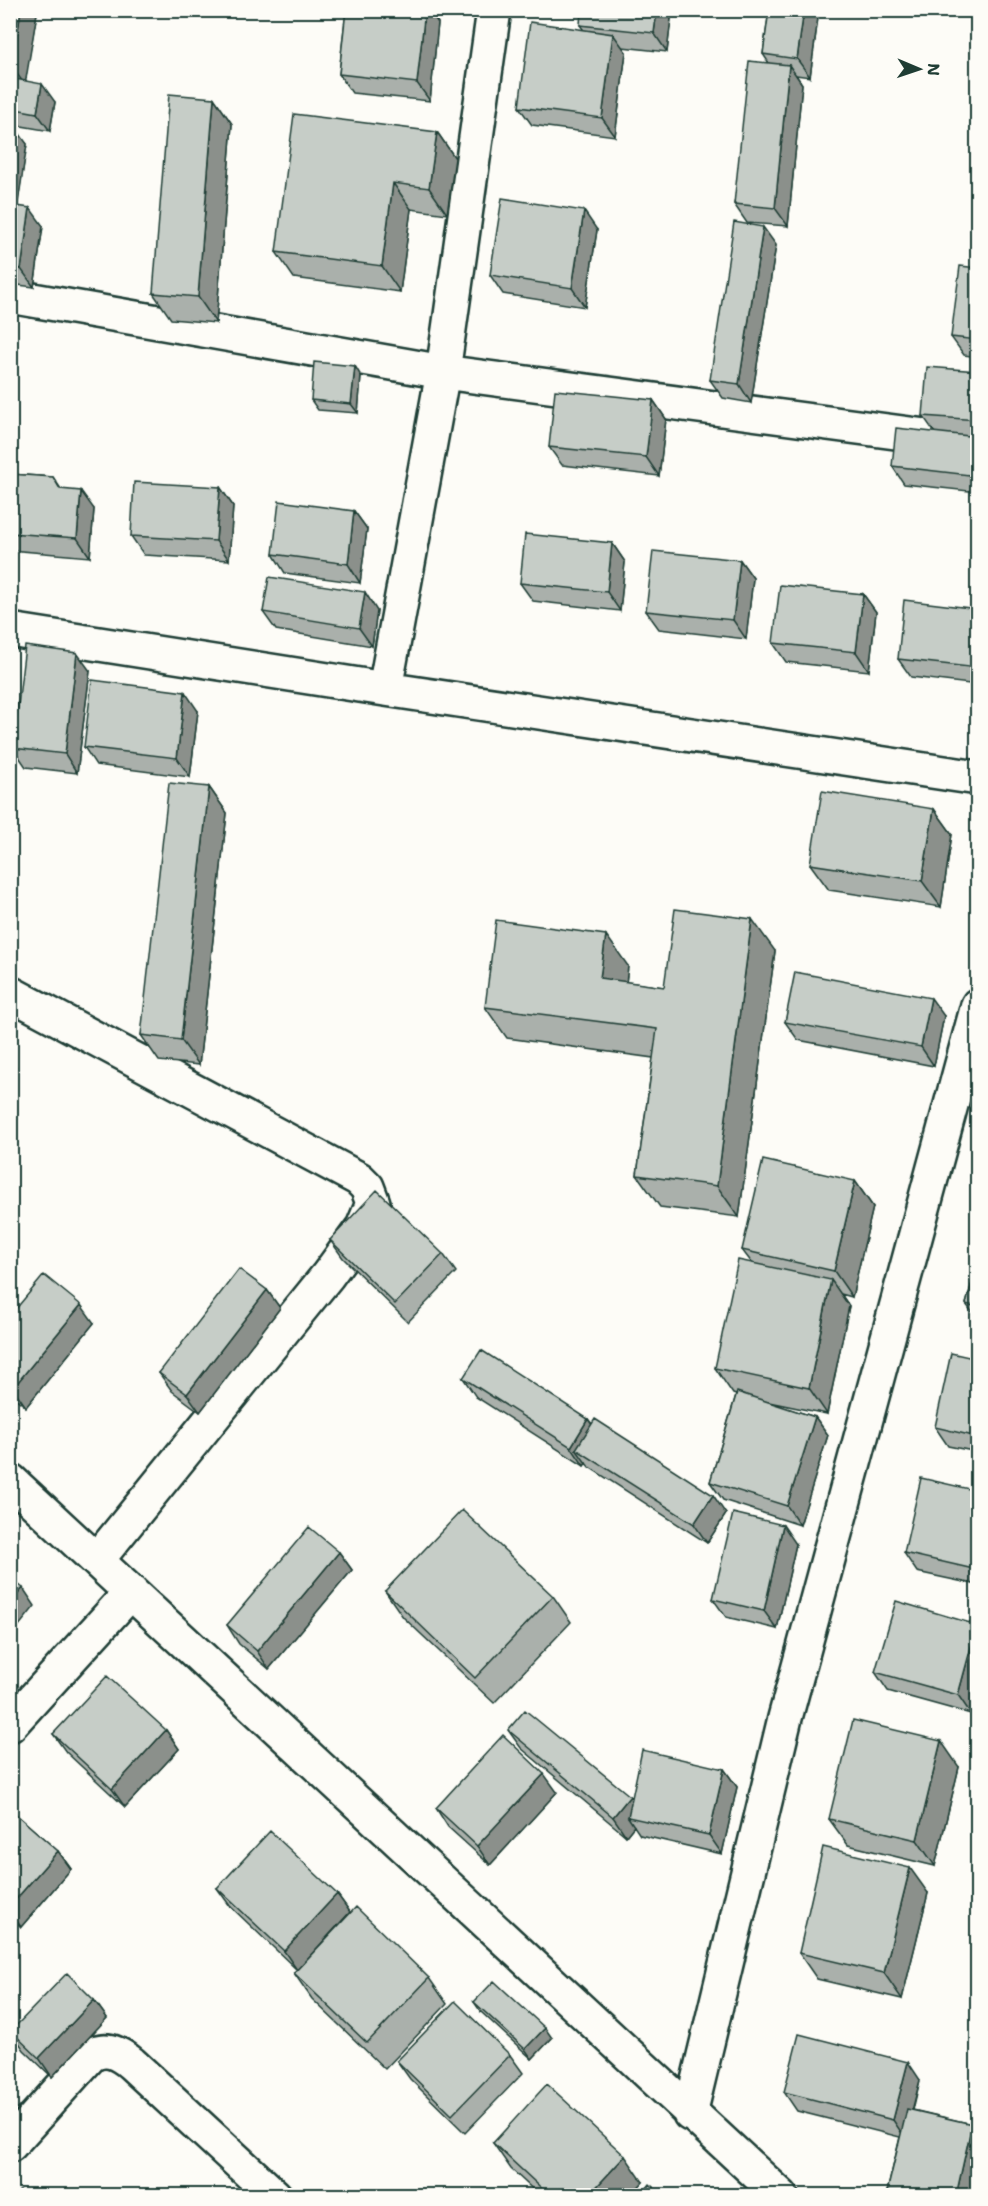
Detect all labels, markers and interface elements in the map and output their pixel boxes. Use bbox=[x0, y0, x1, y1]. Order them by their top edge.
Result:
north arrow bbox=[889, 39, 949, 99]
text: N bbox=[923, 63, 944, 76]

